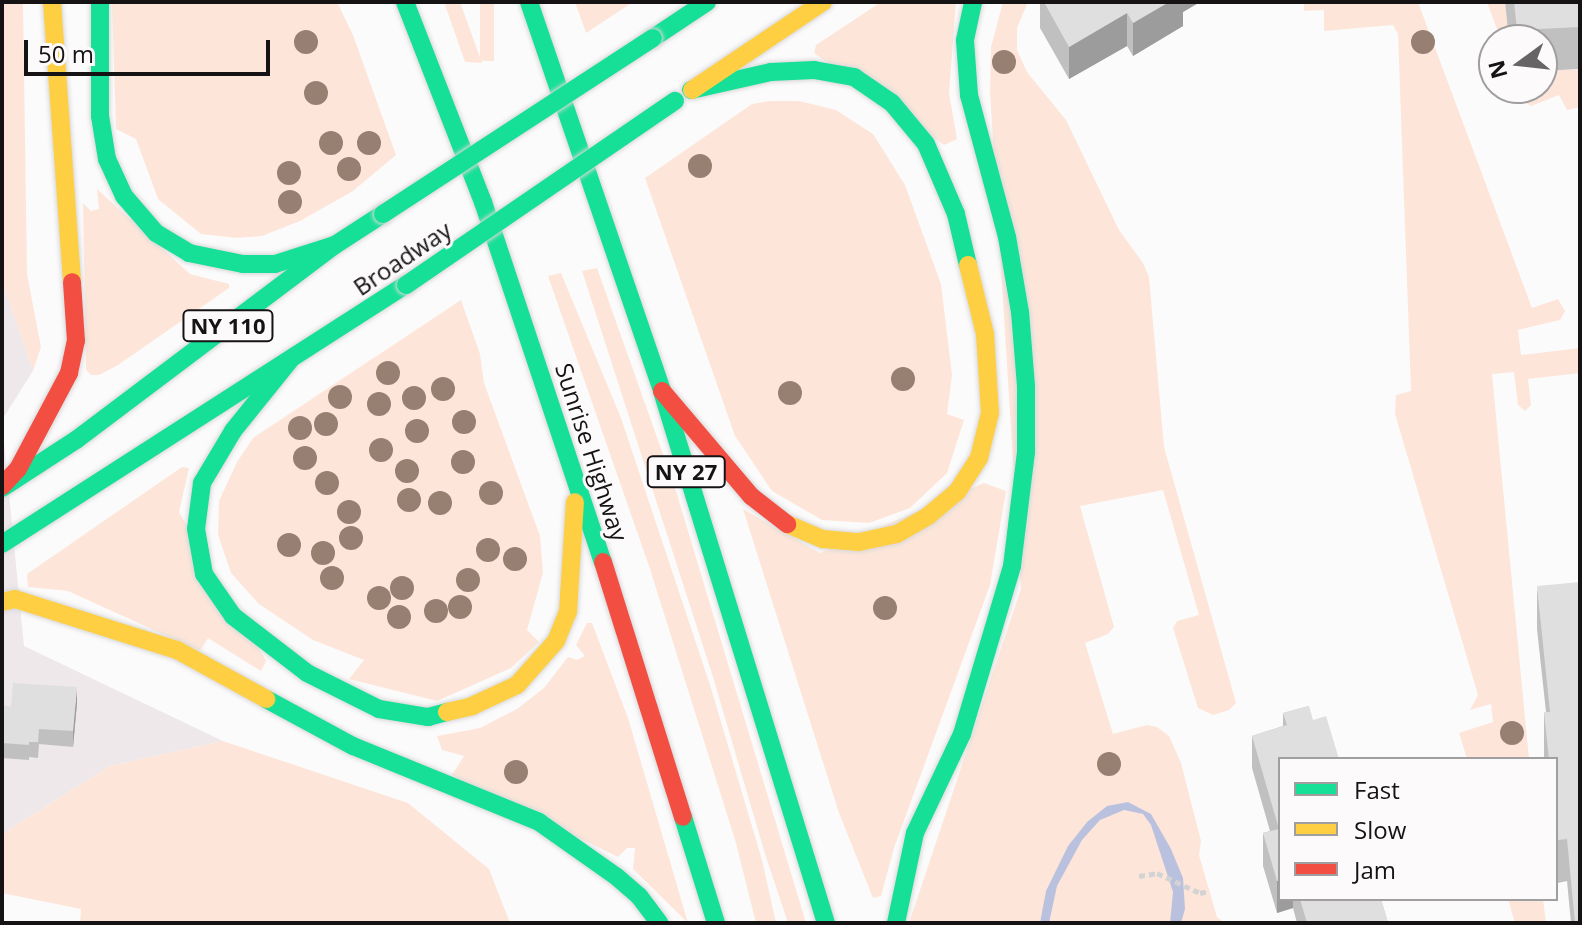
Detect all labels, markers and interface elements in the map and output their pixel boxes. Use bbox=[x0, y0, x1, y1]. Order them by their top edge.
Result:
scale bar bbox=[28, 24, 274, 74]
north arrow bbox=[1478, 24, 1558, 104]
text: 50 m bbox=[38, 37, 94, 70]
text: N bbox=[1480, 57, 1514, 82]
street label: Broadway bbox=[348, 215, 456, 301]
road number: NY 110 bbox=[182, 308, 274, 344]
street label: Sunrise Highway bbox=[550, 360, 634, 544]
road number: NY 27 bbox=[646, 454, 726, 490]
legend bbox=[1278, 757, 1558, 901]
text: Fast bbox=[1354, 773, 1400, 806]
text: Slow bbox=[1354, 813, 1406, 846]
text: Jam bbox=[1354, 853, 1396, 886]

